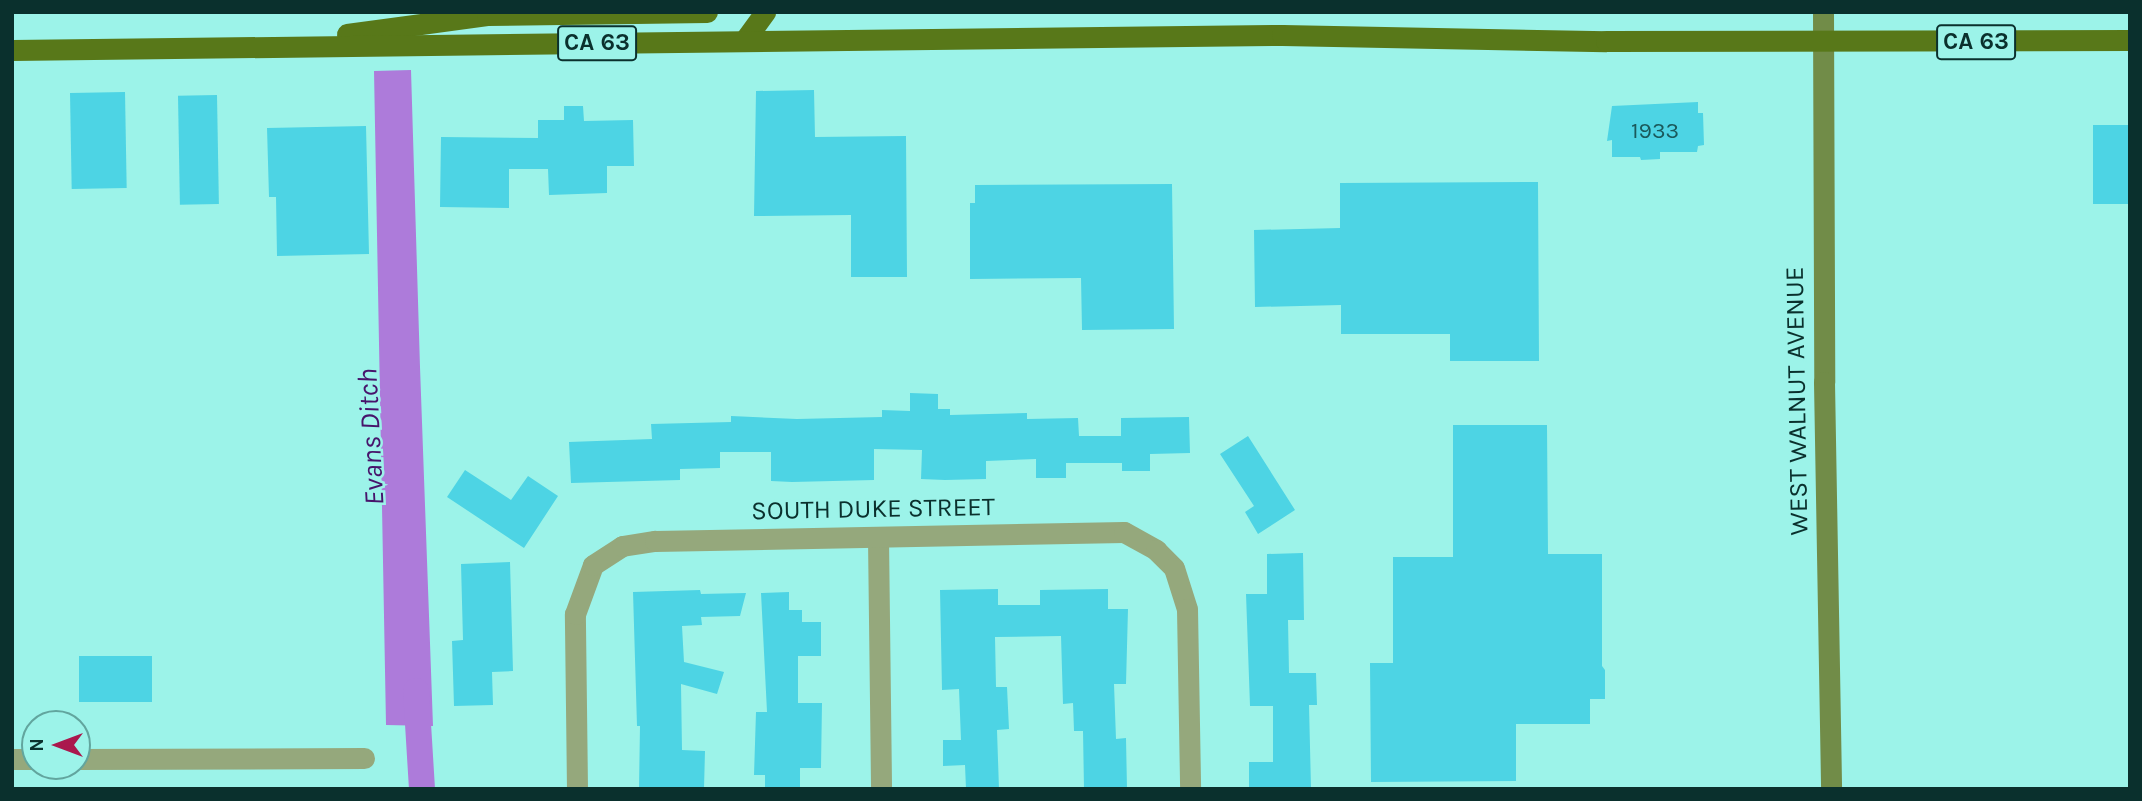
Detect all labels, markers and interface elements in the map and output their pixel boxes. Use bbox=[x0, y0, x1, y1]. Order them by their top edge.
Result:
road number: CA 63 bbox=[1936, 22, 2016, 62]
road number: CA 63 bbox=[557, 23, 637, 64]
house number: 1933 bbox=[1631, 117, 1679, 145]
street label: WEST WALNUT AVENUE bbox=[1779, 266, 1815, 536]
water label: Evans Ditch bbox=[351, 368, 391, 506]
street label: SOUTH DUKE STREET bbox=[751, 491, 995, 527]
north arrow bbox=[21, 710, 91, 780]
text: N bbox=[26, 738, 48, 752]

